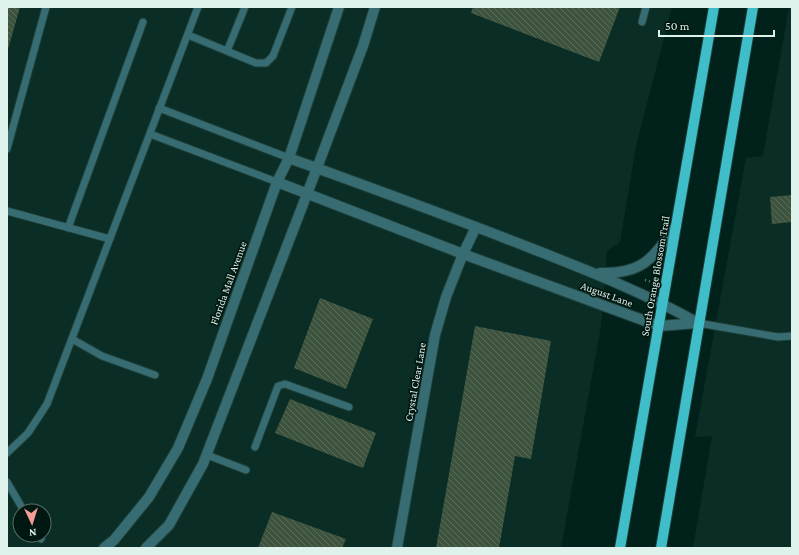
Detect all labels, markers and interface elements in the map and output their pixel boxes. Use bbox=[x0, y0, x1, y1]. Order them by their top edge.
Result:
scale bar bbox=[659, 12, 774, 38]
text: 50 m bbox=[665, 19, 690, 33]
street label: South Orange Blossom Trail bbox=[638, 215, 673, 337]
street label: Florida Mall Avenue bbox=[207, 239, 249, 326]
street label: August Lane bbox=[579, 279, 635, 310]
street label: Crystal Clear Lane bbox=[402, 341, 429, 423]
north arrow bbox=[12, 503, 52, 543]
text: N bbox=[28, 527, 37, 539]

